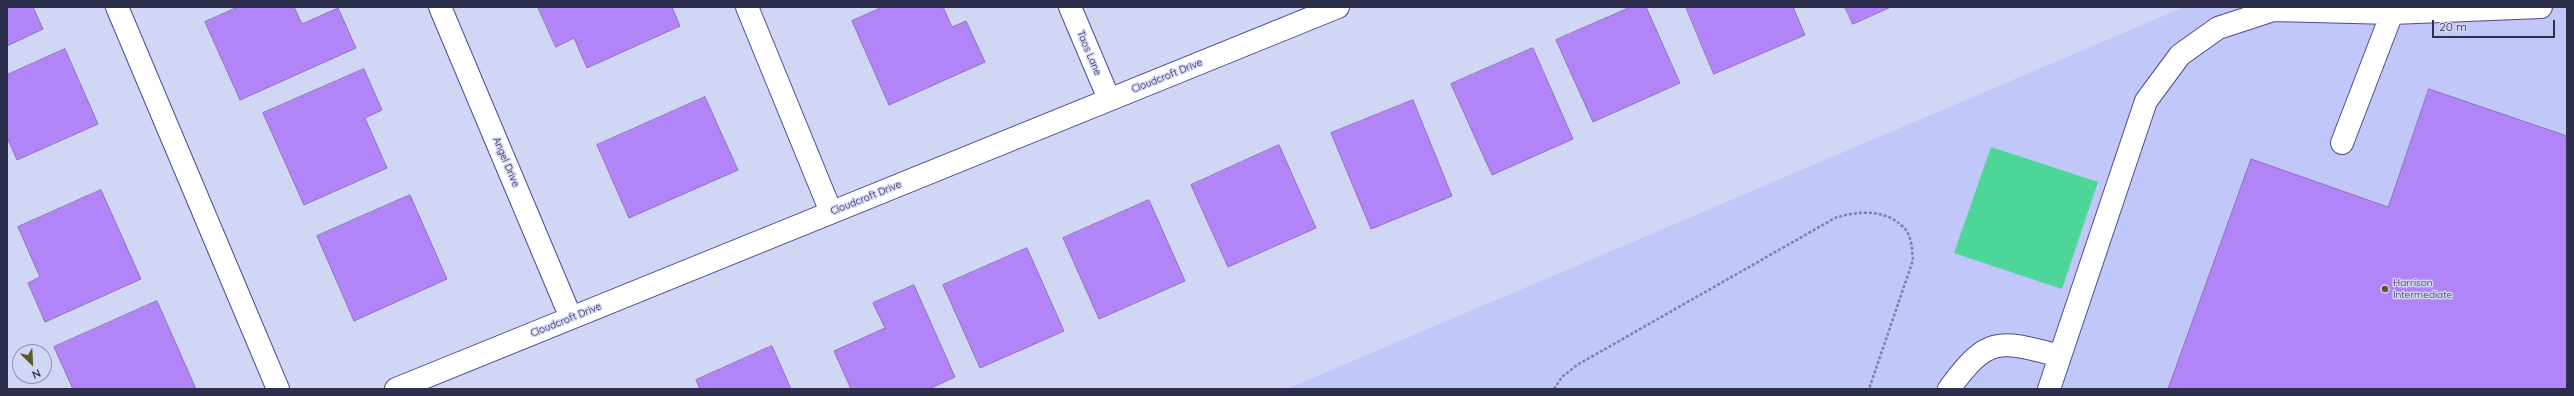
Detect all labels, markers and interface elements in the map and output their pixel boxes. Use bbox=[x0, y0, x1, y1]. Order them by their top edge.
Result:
scale bar bbox=[2434, 12, 2557, 38]
text: 20 m bbox=[2439, 19, 2467, 34]
street label: Taos Lane bbox=[1074, 29, 1104, 77]
street label: Cloudcroft Drive bbox=[1130, 56, 1204, 96]
street label: Angel Drive bbox=[490, 135, 522, 189]
street label: Cloudcroft Drive bbox=[829, 178, 903, 218]
place label: Harrison Intermediate bbox=[2393, 277, 2452, 300]
marker: Harrison Intermediate bbox=[2380, 284, 2390, 294]
street label: Cloudcroft Drive bbox=[529, 300, 603, 340]
north arrow bbox=[12, 344, 52, 384]
text: N bbox=[30, 366, 43, 382]

